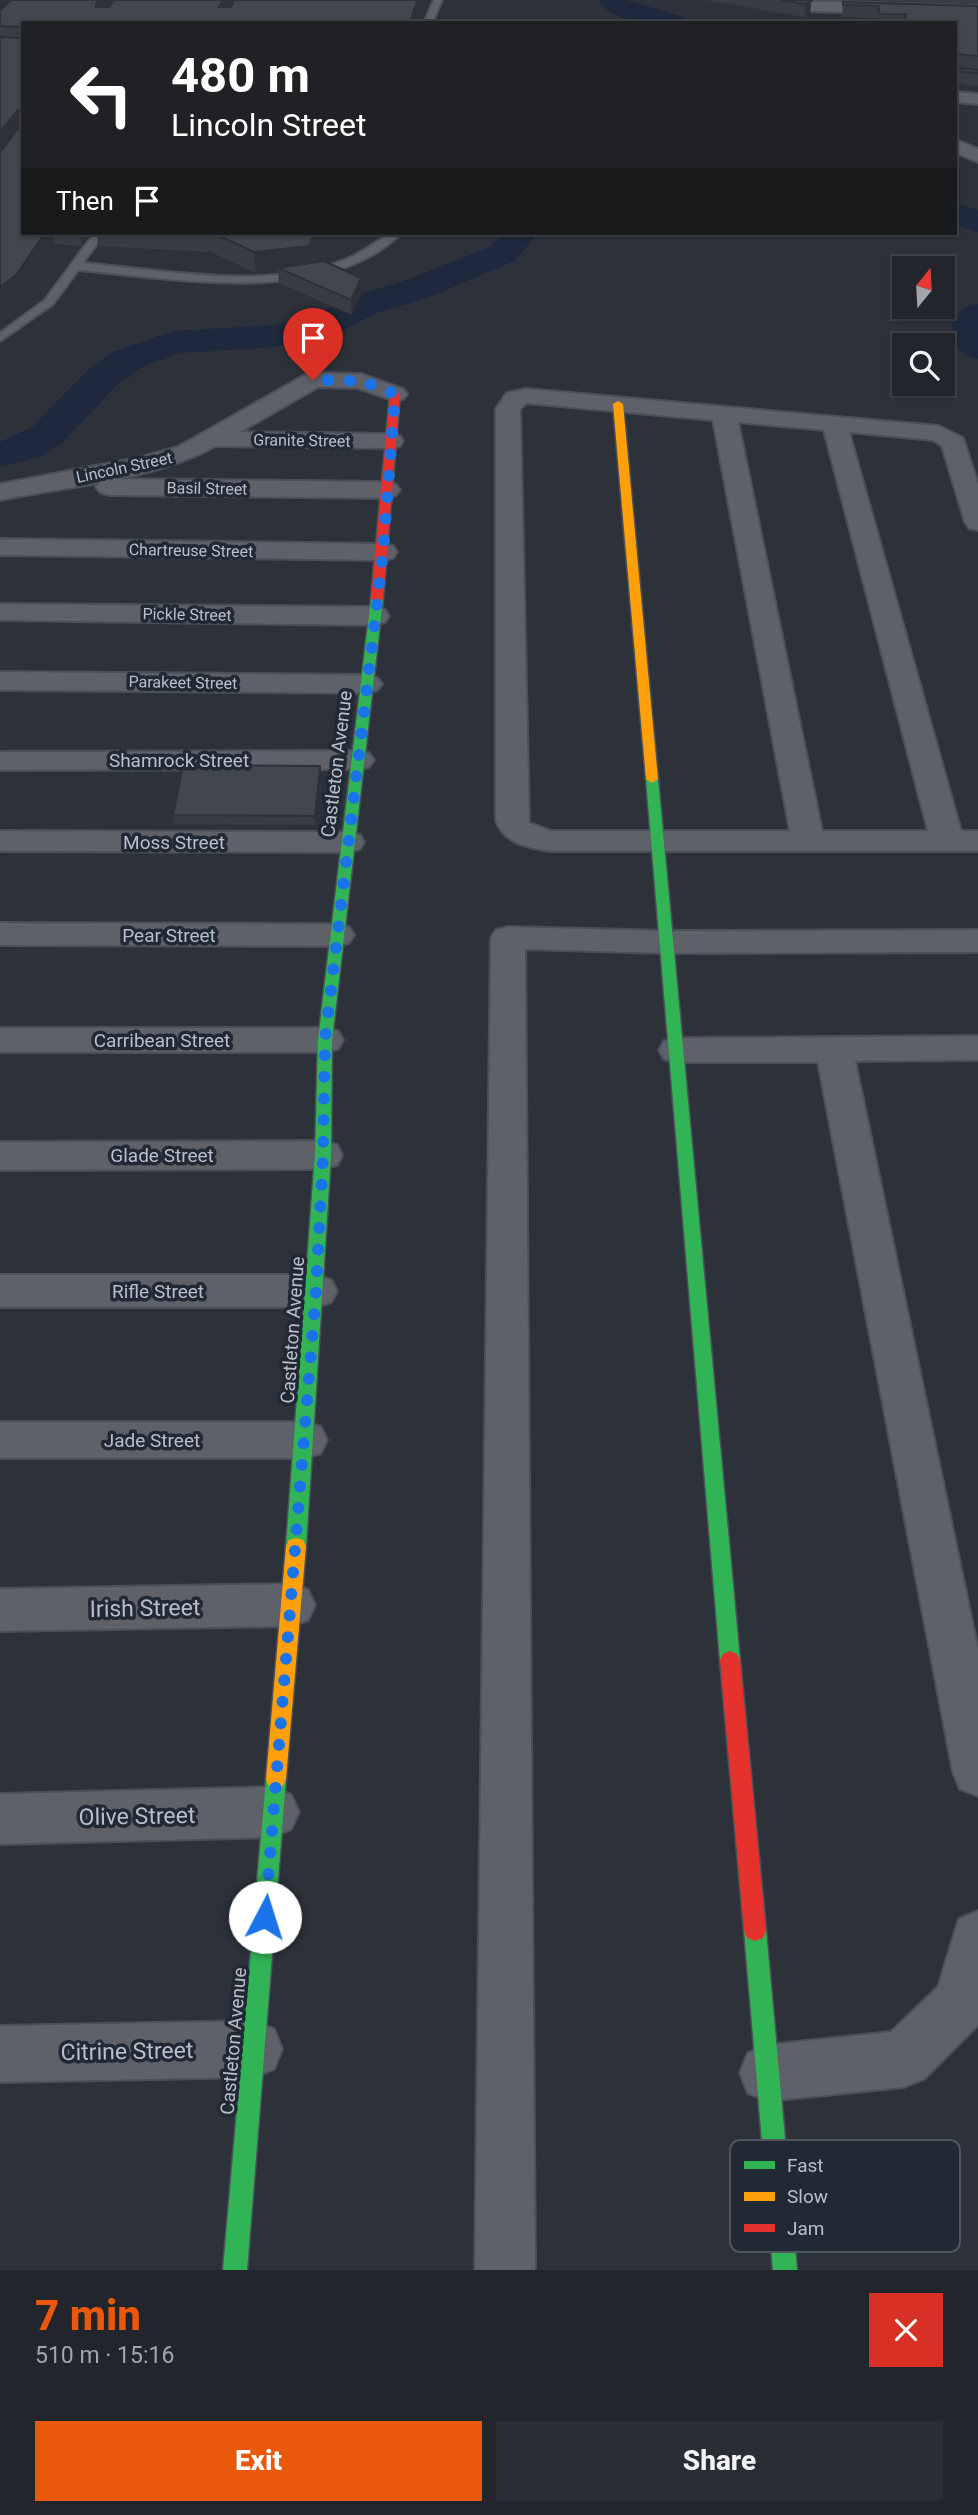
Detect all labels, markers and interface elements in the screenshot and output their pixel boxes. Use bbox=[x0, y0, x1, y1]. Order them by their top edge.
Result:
text: 480 m bbox=[171, 47, 310, 104]
icon: left bbox=[56, 49, 147, 140]
text: Lincoln Street bbox=[171, 106, 367, 144]
icon: arrive bbox=[128, 182, 166, 220]
text: Then bbox=[56, 186, 114, 216]
north arrow bbox=[892, 256, 956, 318]
map controls bbox=[892, 256, 955, 396]
pin bbox=[283, 308, 343, 380]
icon: arrive bbox=[294, 319, 332, 357]
button: search bbox=[892, 333, 955, 396]
street label: Granite Street bbox=[253, 430, 351, 451]
street label: Lincoln Street bbox=[74, 448, 174, 487]
street label: Basil Street bbox=[166, 478, 248, 499]
street label: Chartreuse Street bbox=[129, 540, 253, 561]
street label: Pickle Street bbox=[142, 604, 232, 625]
street label: Parakeet Street bbox=[128, 672, 238, 693]
street label: Castleton Avenue bbox=[316, 689, 357, 839]
street label: Shamrock Street bbox=[109, 749, 249, 772]
street label: Moss Street bbox=[123, 831, 225, 854]
street label: Pear Street bbox=[122, 924, 216, 947]
street label: Carribean Street bbox=[94, 1029, 230, 1052]
street label: Glade Street bbox=[110, 1144, 214, 1167]
street label: Castleton Avenue bbox=[276, 1256, 309, 1404]
street label: Rifle Street bbox=[112, 1280, 204, 1303]
street label: Jade Street bbox=[104, 1429, 200, 1452]
street label: Irish Street bbox=[89, 1594, 201, 1623]
street label: Olive Street bbox=[78, 1802, 196, 1831]
position arrow bbox=[228, 1880, 302, 1954]
street label: Castleton Avenue bbox=[216, 1967, 251, 2116]
street label: Citrine Street bbox=[60, 2037, 194, 2066]
legend bbox=[730, 2140, 960, 2252]
text: Fast bbox=[787, 2154, 824, 2177]
text: Slow bbox=[787, 2185, 828, 2208]
text: Jam bbox=[787, 2217, 824, 2240]
text: 7 min bbox=[35, 2291, 141, 2340]
button: close bbox=[869, 2293, 943, 2367]
text: 510 m · 15:16 bbox=[35, 2342, 174, 2369]
button: Exit bbox=[35, 2421, 482, 2501]
button: Share bbox=[496, 2421, 943, 2501]

